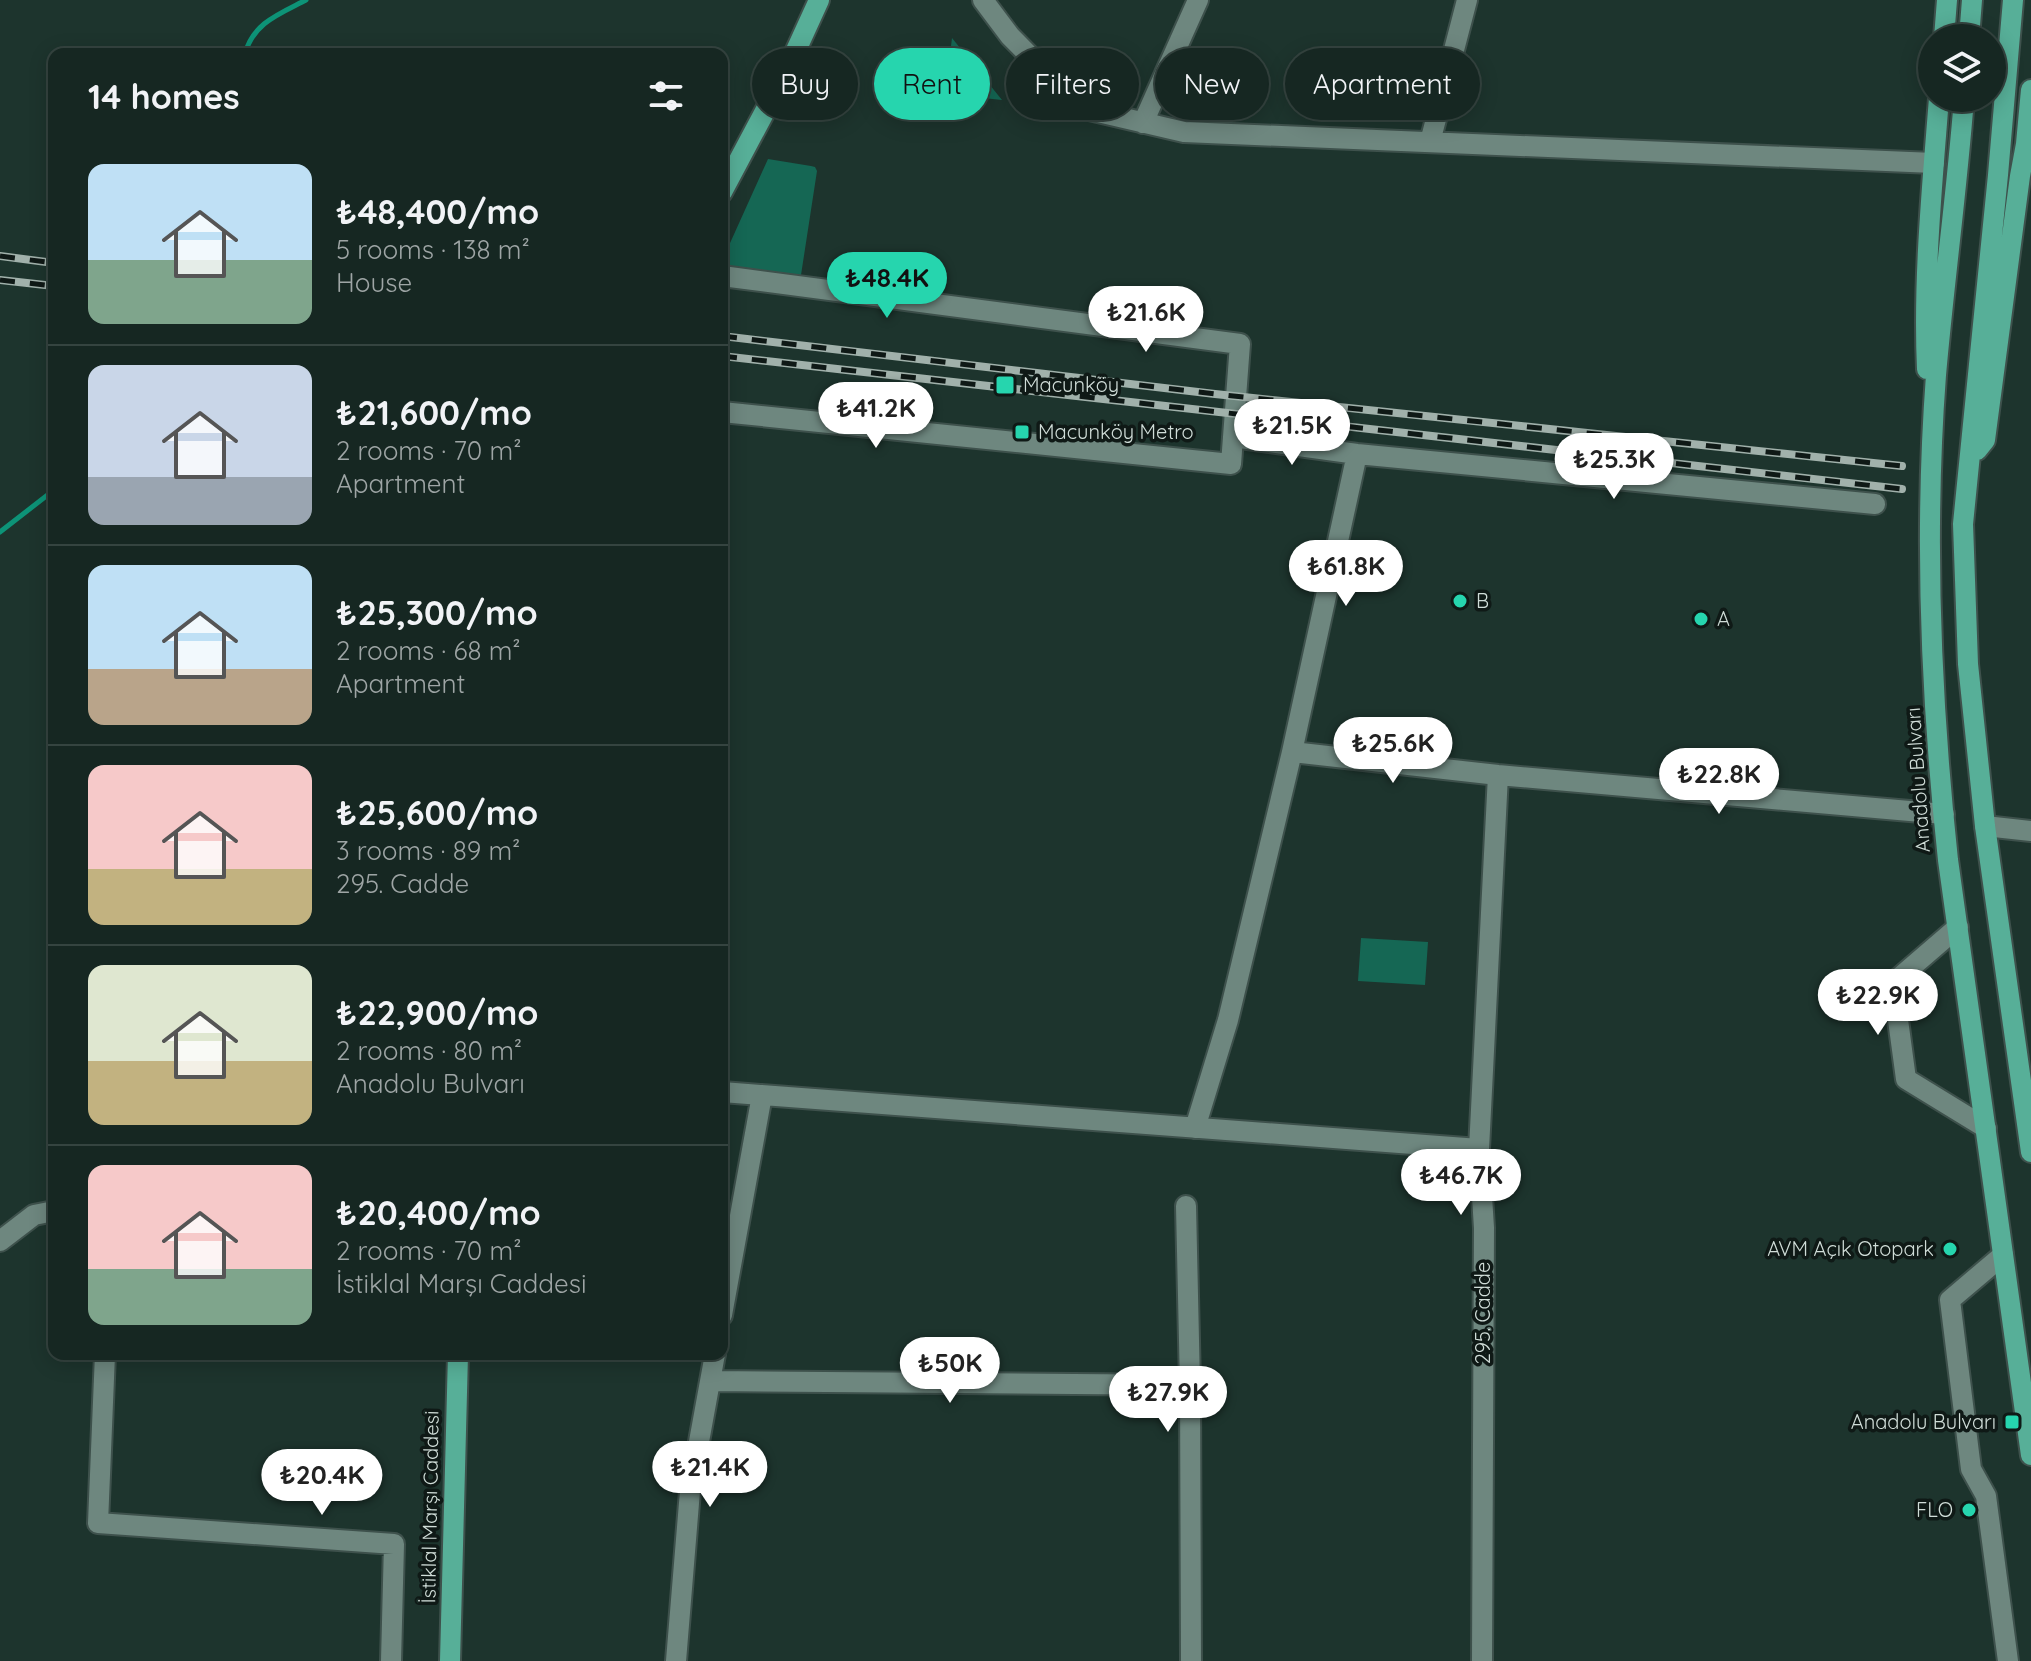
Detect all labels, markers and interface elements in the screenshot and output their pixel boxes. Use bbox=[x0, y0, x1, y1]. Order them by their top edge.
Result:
map controls bbox=[1918, 24, 2006, 112]
button: layers bbox=[1918, 24, 2006, 112]
chip: Buy bbox=[752, 48, 858, 120]
chip: Rent bbox=[874, 48, 990, 120]
chip: Filters bbox=[1006, 48, 1139, 120]
chip: New bbox=[1155, 48, 1269, 120]
chip: Apartment bbox=[1285, 48, 1480, 120]
icon: filters bbox=[644, 74, 688, 118]
text: 14 homes bbox=[88, 75, 240, 118]
text: ₺48,400/mo bbox=[336, 190, 539, 233]
icon: home bbox=[152, 196, 248, 292]
text: 5 rooms · 138 m² bbox=[336, 233, 530, 266]
pin: ₺48.4K bbox=[822, 252, 952, 320]
text: ₺48.4K bbox=[845, 261, 929, 294]
text: House bbox=[336, 266, 412, 299]
pin: ₺21.6K bbox=[1081, 286, 1211, 354]
text: ₺21.6K bbox=[1106, 295, 1186, 328]
place label: Macunköy bbox=[1023, 372, 1119, 397]
marker: Macunköy bbox=[994, 374, 1016, 396]
pin: ₺41.2K bbox=[811, 382, 941, 450]
text: ₺21,600/mo bbox=[336, 391, 532, 434]
text: ₺41.2K bbox=[836, 391, 916, 424]
icon: home bbox=[152, 397, 248, 493]
pin: ₺21.5K bbox=[1227, 399, 1357, 467]
text: ₺21.5K bbox=[1252, 408, 1332, 441]
place label: Macunköy Metro bbox=[1038, 419, 1194, 444]
marker: Macunköy Metro bbox=[1013, 423, 1031, 441]
pin: ₺25.3K bbox=[1549, 433, 1679, 501]
text: 2 rooms · 70 m² bbox=[336, 434, 521, 467]
text: ₺25.3K bbox=[1573, 442, 1655, 475]
text: Apartment bbox=[336, 467, 465, 500]
pin: ₺61.8K bbox=[1281, 540, 1411, 608]
text: ₺61.8K bbox=[1307, 549, 1385, 582]
place label: B bbox=[1476, 588, 1489, 613]
text: ₺25,300/mo bbox=[336, 591, 538, 634]
marker: B bbox=[1451, 592, 1469, 610]
icon: home bbox=[152, 597, 248, 693]
place label: A bbox=[1717, 606, 1730, 631]
marker: A bbox=[1692, 610, 1710, 628]
text: 2 rooms · 68 m² bbox=[336, 634, 521, 667]
text: Apartment bbox=[336, 667, 465, 700]
street label: Anadolu Bulvarı bbox=[1900, 707, 1935, 853]
pin: ₺25.6K bbox=[1328, 717, 1458, 785]
text: ₺25.6K bbox=[1351, 726, 1435, 759]
pin: ₺22.8K bbox=[1654, 748, 1784, 816]
text: ₺22.8K bbox=[1677, 757, 1761, 790]
text: ₺25,600/mo bbox=[336, 791, 538, 834]
icon: home bbox=[152, 797, 248, 893]
text: 3 rooms · 89 m² bbox=[336, 834, 520, 867]
text: 295. Cadde bbox=[336, 867, 469, 900]
pin: ₺22.9K bbox=[1813, 969, 1943, 1037]
text: ₺22.9K bbox=[1836, 978, 1920, 1011]
text: ₺22,900/mo bbox=[336, 991, 539, 1034]
icon: home bbox=[152, 997, 248, 1093]
text: 2 rooms · 80 m² bbox=[336, 1034, 522, 1067]
text: Anadolu Bulvarı bbox=[336, 1067, 525, 1100]
pin: ₺46.7K bbox=[1396, 1149, 1526, 1217]
text: ₺46.7K bbox=[1419, 1158, 1503, 1191]
text: ₺20,400/mo bbox=[336, 1191, 541, 1234]
icon: home bbox=[152, 1197, 248, 1293]
text: 2 rooms · 70 m² bbox=[336, 1234, 521, 1267]
place label: AVM Açık Otopark bbox=[1767, 1236, 1934, 1261]
marker: AVM Açık Otopark bbox=[1941, 1240, 1959, 1258]
street label: 295. Cadde bbox=[1470, 1262, 1495, 1364]
text: İstiklal Marşı Caddesi bbox=[336, 1267, 586, 1300]
pin: ₺50K bbox=[903, 1337, 997, 1405]
text: ₺50K bbox=[918, 1346, 982, 1379]
pin: ₺27.9K bbox=[1103, 1366, 1233, 1434]
text: ₺27.9K bbox=[1127, 1375, 1209, 1408]
place label: Anadolu Bulvarı bbox=[1851, 1409, 1996, 1434]
street label: İstiklal Marşı Caddesi bbox=[415, 1410, 444, 1604]
marker: Anadolu Bulvarı bbox=[2003, 1413, 2021, 1431]
pin: ₺21.4K bbox=[645, 1441, 775, 1509]
pin: ₺20.4K bbox=[257, 1449, 387, 1517]
text: ₺21.4K bbox=[670, 1450, 750, 1483]
text: ₺20.4K bbox=[279, 1458, 365, 1491]
place label: FLO bbox=[1916, 1497, 1953, 1522]
marker: FLO bbox=[1960, 1501, 1978, 1519]

